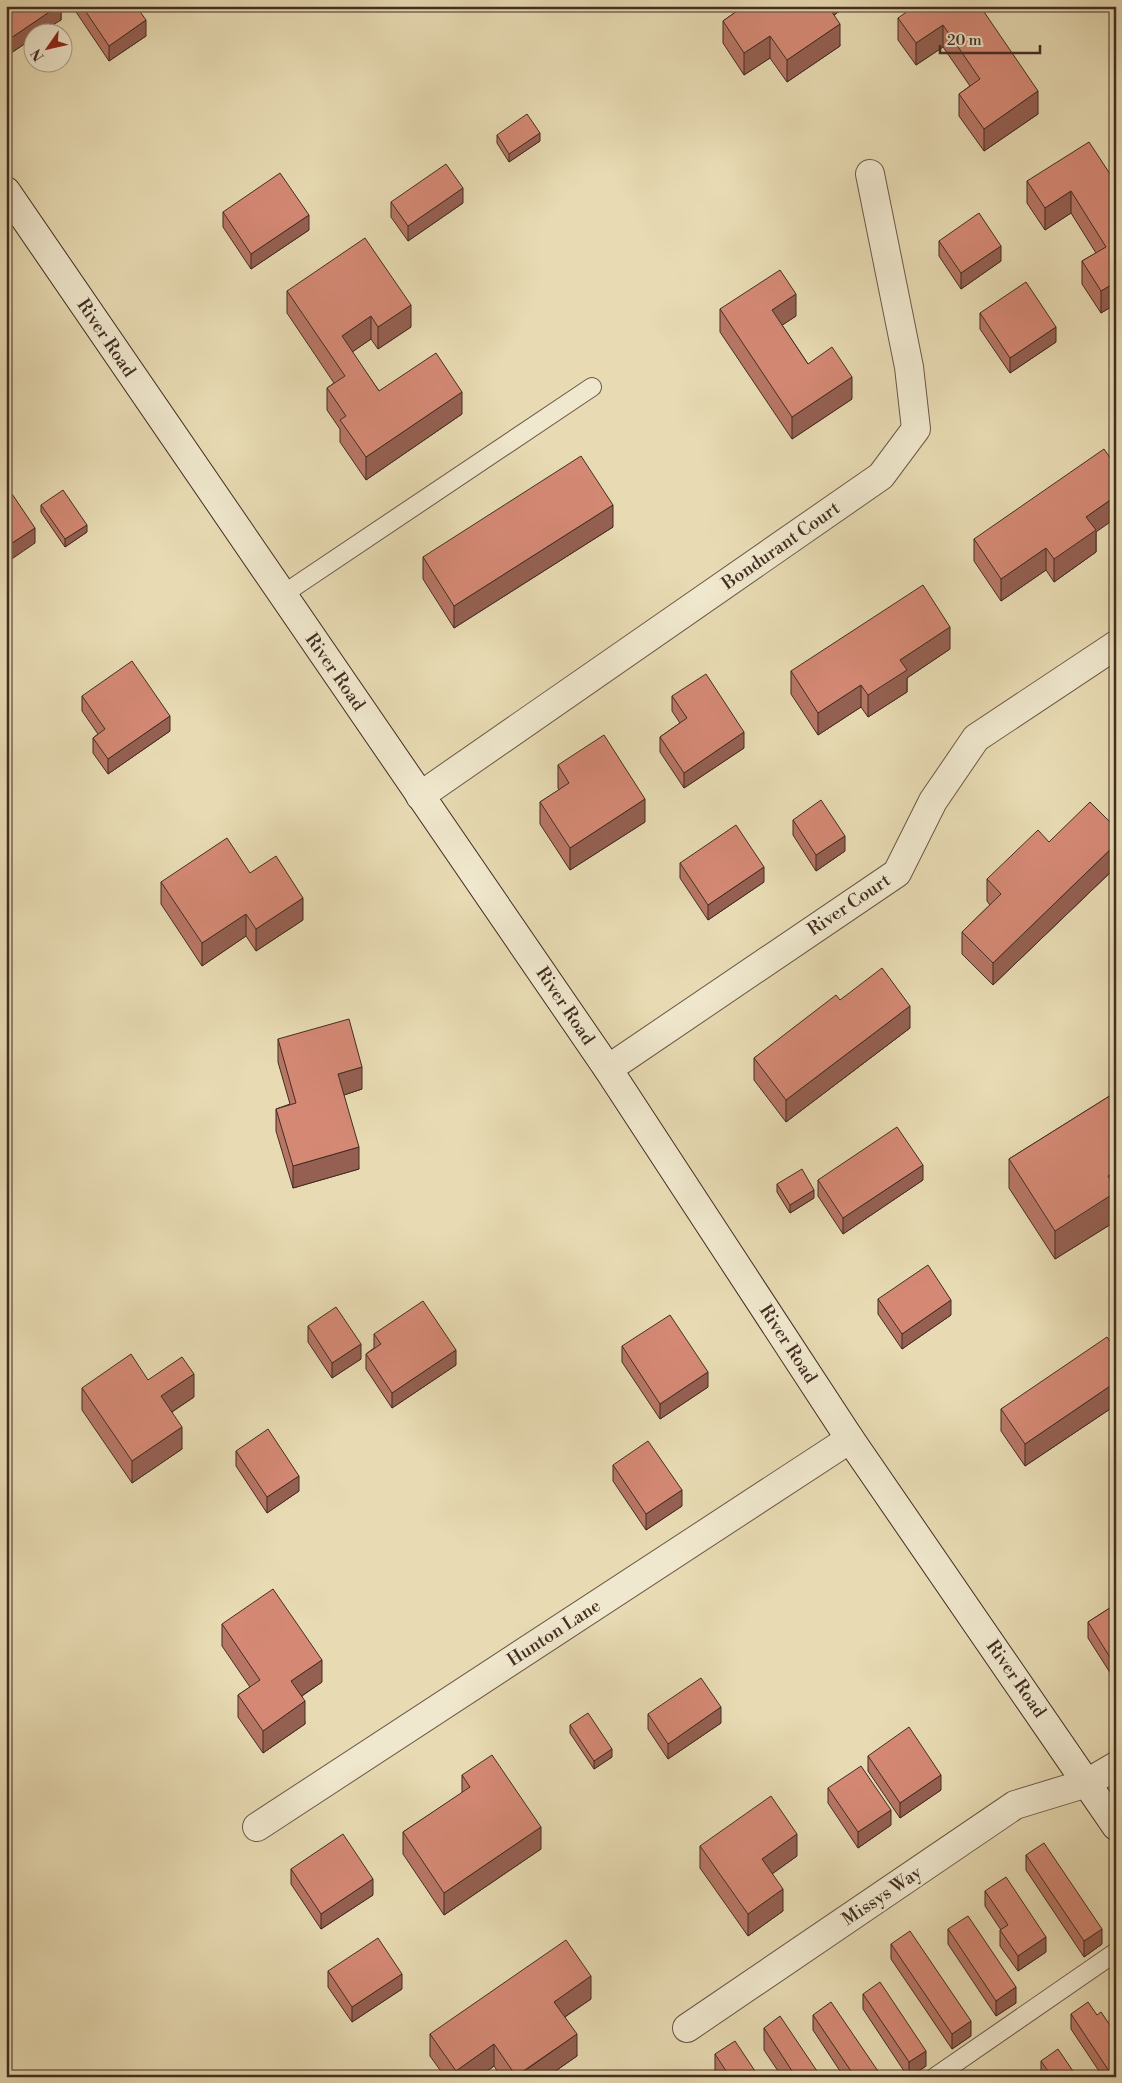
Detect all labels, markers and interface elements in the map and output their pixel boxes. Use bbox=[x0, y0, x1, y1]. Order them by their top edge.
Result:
north arrow bbox=[22, 22, 72, 72]
scale bar bbox=[940, 22, 1040, 54]
text: 20 m bbox=[947, 31, 982, 50]
text: N bbox=[27, 45, 49, 64]
street label: River Road bbox=[71, 295, 141, 382]
street label: Bondurant Court bbox=[717, 496, 845, 596]
street label: River Road bbox=[300, 629, 370, 716]
street label: River Court bbox=[803, 869, 895, 941]
street label: River Road bbox=[530, 963, 600, 1050]
street label: River Road bbox=[754, 1300, 822, 1388]
street label: Hunton Lane bbox=[503, 1594, 605, 1672]
street label: River Road bbox=[981, 1636, 1051, 1723]
street label: Missys Way bbox=[838, 1861, 926, 1931]

